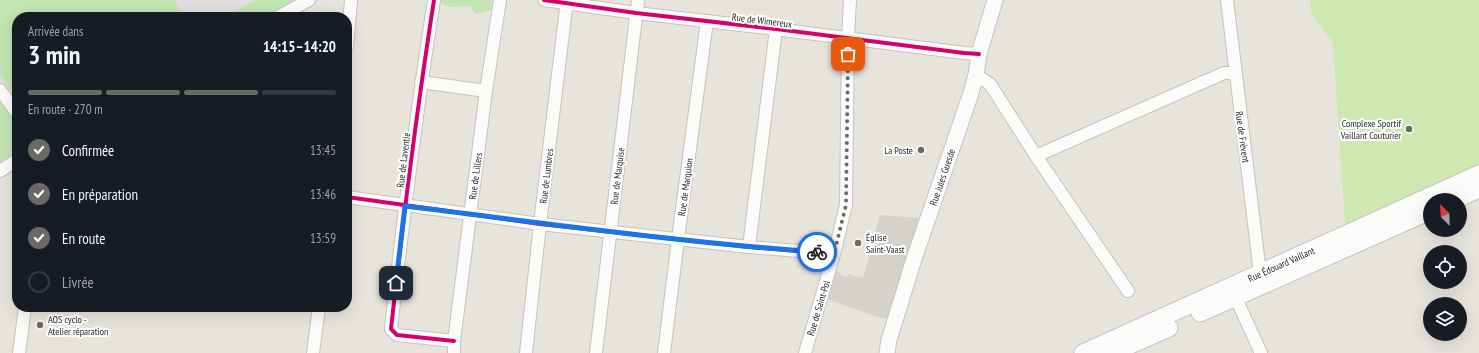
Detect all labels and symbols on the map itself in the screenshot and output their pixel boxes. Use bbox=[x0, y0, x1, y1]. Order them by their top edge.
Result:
street label: Rue de Wimereux bbox=[731, 10, 793, 31]
pin bbox=[831, 37, 865, 71]
street label: Rue de Frévent bbox=[1232, 110, 1253, 164]
place label: Complexe Sportif Vaillant Couturier bbox=[1340, 117, 1401, 142]
marker: Complexe Sportif Vaillant Couturier bbox=[1404, 124, 1414, 134]
street label: Rue de Laventie bbox=[394, 132, 413, 188]
place label: La Poste bbox=[884, 144, 913, 157]
marker: La Poste bbox=[916, 145, 926, 155]
street label: Rue de Lumbres bbox=[537, 147, 556, 204]
street label: Rue de Marquise bbox=[608, 147, 627, 205]
street label: Rue Jules Guesde bbox=[927, 147, 958, 207]
street label: Rue de Lillers bbox=[466, 151, 485, 200]
street label: Rue de Marquion bbox=[675, 157, 696, 217]
north arrow bbox=[1423, 193, 1467, 237]
place label: Église Saint-Vaast bbox=[866, 231, 905, 256]
courier bbox=[797, 232, 837, 272]
marker: Église Saint-Vaast bbox=[853, 238, 863, 248]
street label: Rue Édouard Vaillant bbox=[1246, 244, 1317, 285]
pin bbox=[379, 266, 413, 300]
street label: Rue de Saint-Pol bbox=[804, 278, 833, 337]
place label: AOS cyclo - Atelier réparation bbox=[48, 313, 108, 338]
marker: AOS cyclo - Atelier réparation bbox=[35, 320, 45, 330]

